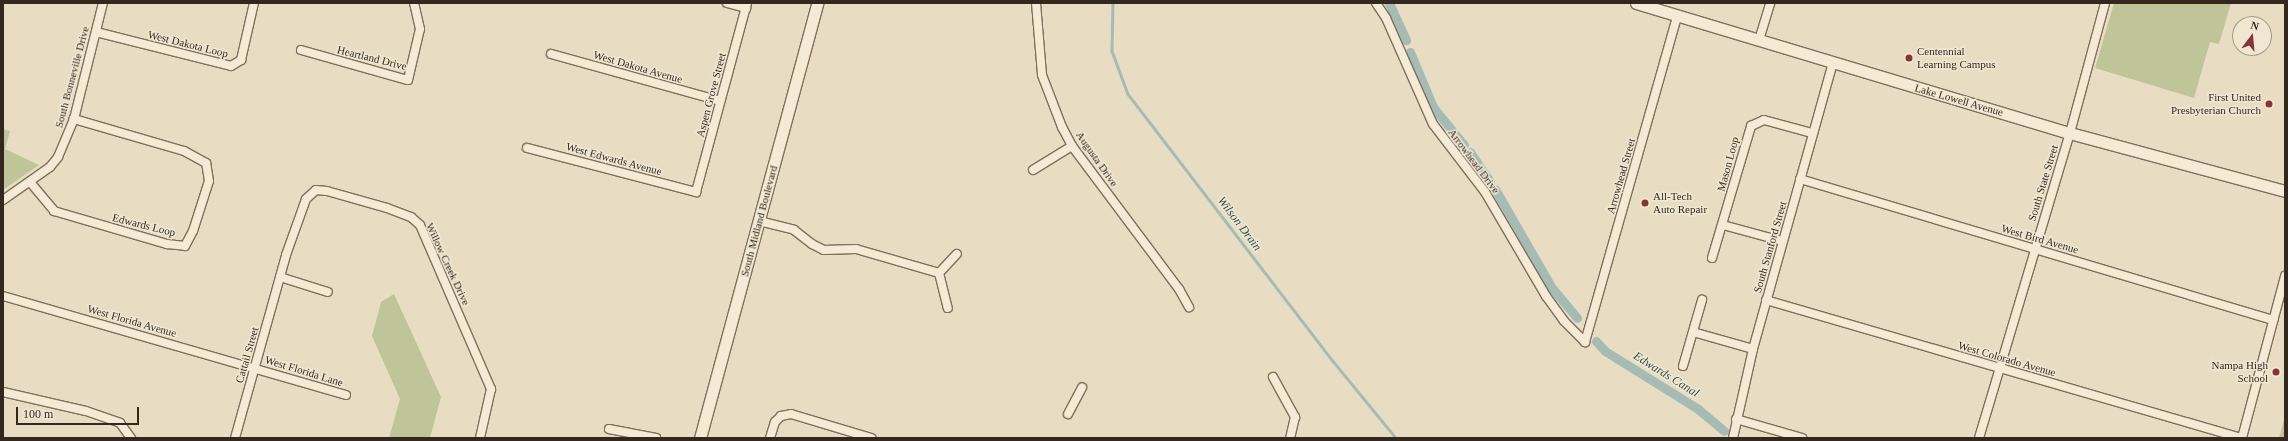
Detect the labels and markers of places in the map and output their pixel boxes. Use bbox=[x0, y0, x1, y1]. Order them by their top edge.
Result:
place label: Centennial Learning Campus bbox=[1917, 45, 1996, 71]
marker: Centennial Learning Campus bbox=[1904, 53, 1914, 63]
place label: First United Presbyterian Church bbox=[2171, 91, 2261, 117]
marker: First United Presbyterian Church bbox=[2264, 99, 2274, 109]
place label: All-Tech Auto Repair bbox=[1653, 190, 1707, 216]
marker: All-Tech Auto Repair bbox=[1640, 198, 1650, 208]
place label: Nampa High School bbox=[2211, 359, 2268, 385]
marker: Nampa High School bbox=[2271, 367, 2281, 377]

